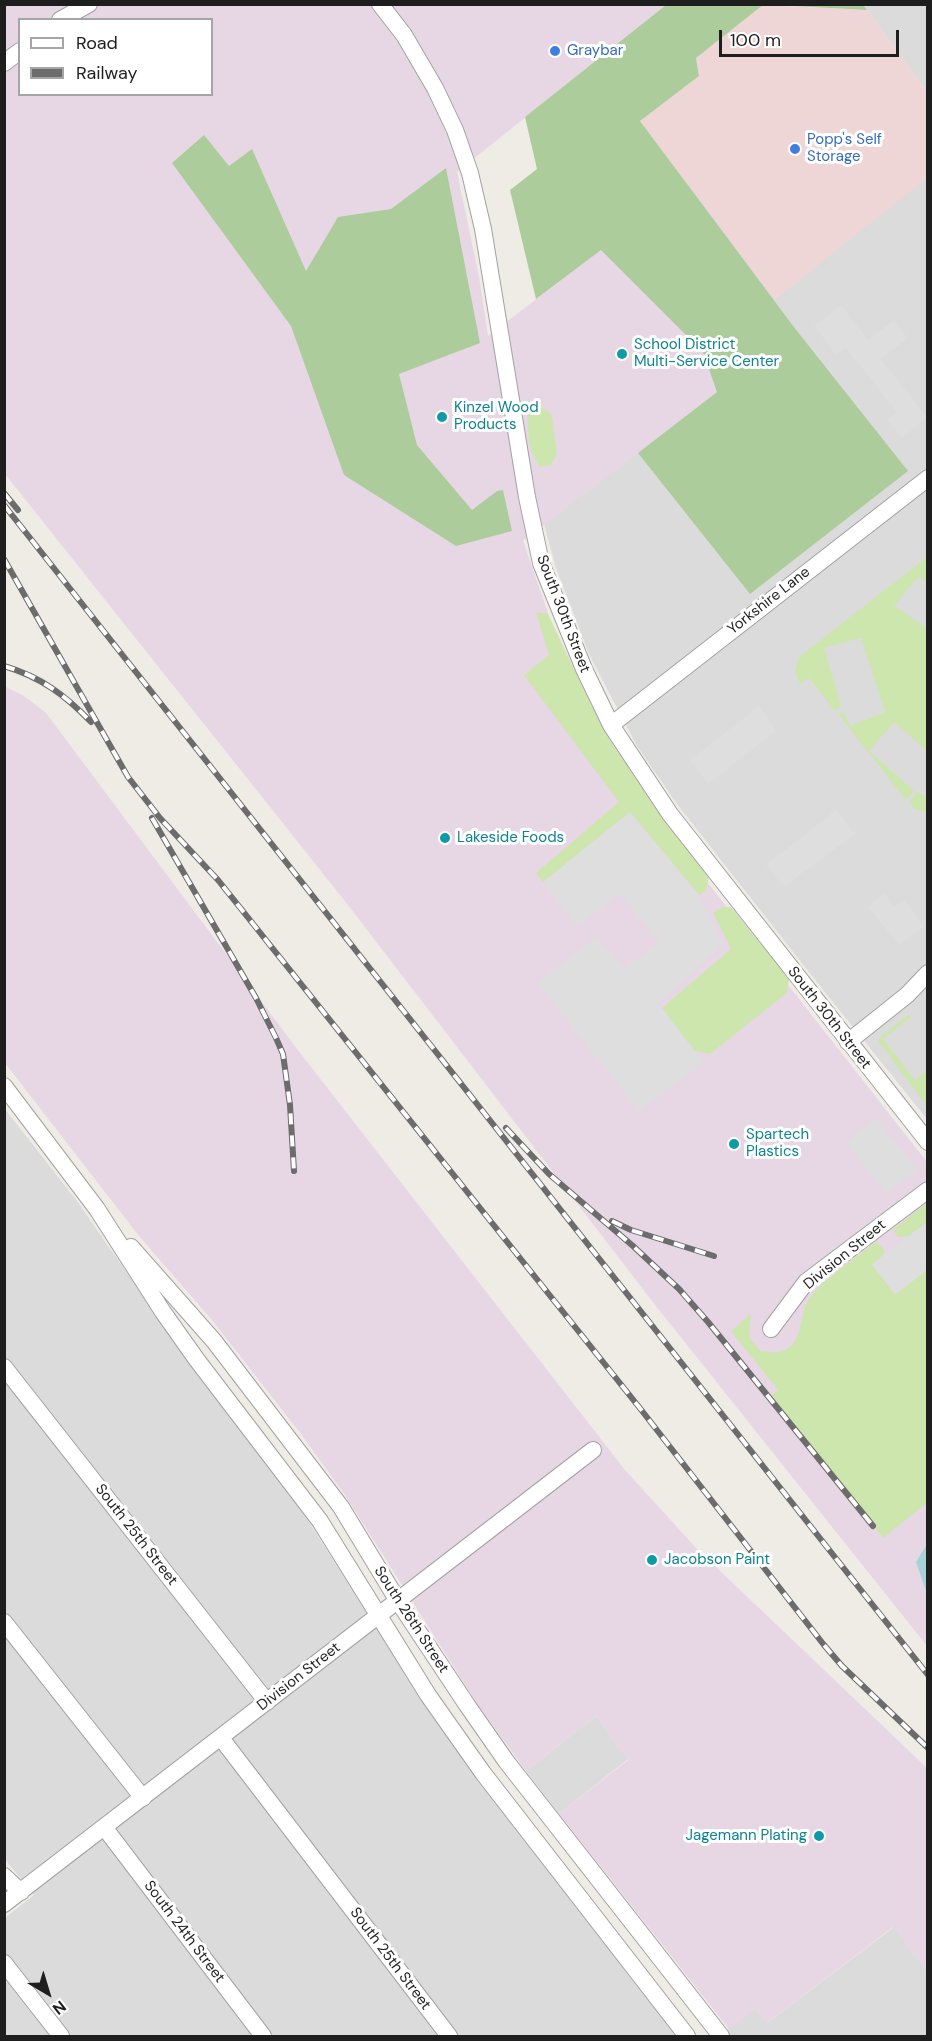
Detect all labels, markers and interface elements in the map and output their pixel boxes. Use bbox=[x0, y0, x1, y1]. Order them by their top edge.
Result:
legend bbox=[18, 18, 213, 96]
scale bar bbox=[722, 18, 902, 56]
text: 100 m bbox=[730, 28, 781, 52]
text: Road bbox=[76, 31, 118, 55]
place label: Graybar bbox=[567, 42, 623, 60]
marker: Graybar bbox=[548, 44, 562, 58]
text: Railway bbox=[76, 61, 138, 85]
place label: Popp's Self Storage bbox=[807, 131, 882, 166]
marker: Popp's Self Storage bbox=[788, 142, 802, 156]
place label: School District Multi-Service Center bbox=[634, 336, 779, 371]
marker: School District Multi-Service Center bbox=[615, 347, 629, 361]
place label: Kinzel Wood Products bbox=[454, 399, 539, 434]
marker: Kinzel Wood Products bbox=[435, 410, 449, 424]
street label: South 30th Street bbox=[532, 553, 594, 675]
street label: Yorkshire Lane bbox=[724, 563, 814, 639]
place label: Lakeside Foods bbox=[457, 829, 564, 847]
marker: Lakeside Foods bbox=[438, 831, 452, 845]
street label: South 30th Street bbox=[783, 963, 875, 1073]
place label: Spartech Plastics bbox=[746, 1126, 809, 1161]
marker: Spartech Plastics bbox=[727, 1137, 741, 1151]
street label: Division Street bbox=[800, 1216, 890, 1294]
street label: South 25th Street bbox=[91, 1481, 181, 1589]
place label: Jacobson Paint bbox=[664, 1551, 770, 1569]
marker: Jacobson Paint bbox=[645, 1553, 659, 1567]
street label: South 26th Street bbox=[370, 1563, 452, 1677]
street label: Division Street bbox=[254, 1639, 344, 1715]
place label: Jagemann Plating bbox=[686, 1827, 807, 1845]
marker: Jagemann Plating bbox=[812, 1829, 826, 1843]
street label: South 24th Street bbox=[140, 1877, 228, 1987]
street label: South 25th Street bbox=[346, 1904, 434, 2014]
north arrow bbox=[18, 1963, 78, 2023]
text: N bbox=[48, 1996, 70, 2019]

